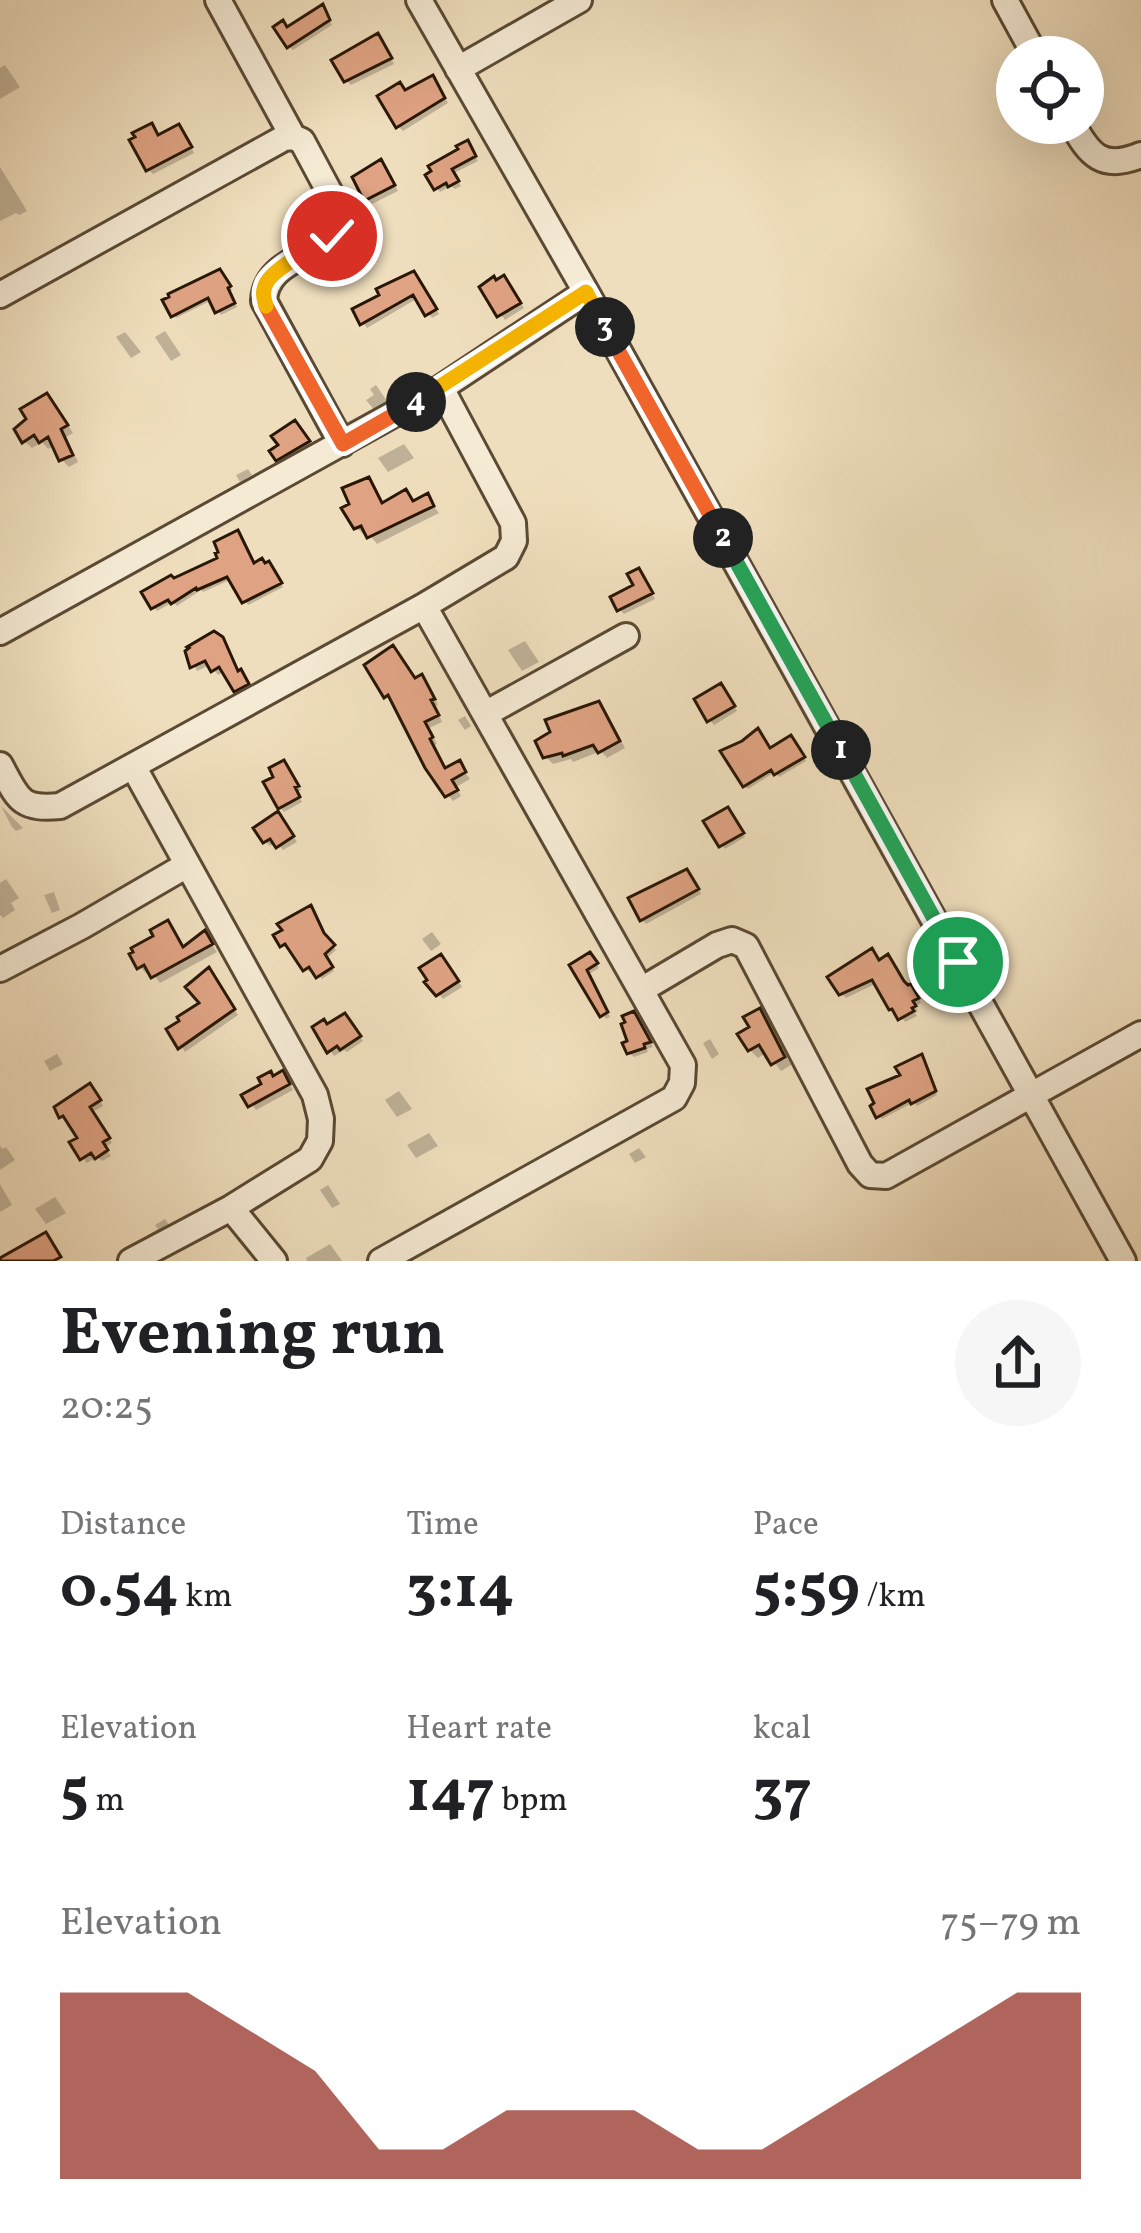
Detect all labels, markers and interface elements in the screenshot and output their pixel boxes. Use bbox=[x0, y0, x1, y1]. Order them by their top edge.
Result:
map controls bbox=[996, 36, 1104, 144]
button: locate bbox=[996, 36, 1104, 144]
pin bbox=[281, 185, 383, 287]
icon: check bbox=[299, 203, 365, 269]
pin: 3 bbox=[575, 297, 635, 357]
text: 3 bbox=[597, 304, 613, 350]
pin: 4 bbox=[386, 372, 446, 432]
text: 4 bbox=[406, 379, 426, 425]
pin: 2 bbox=[693, 508, 753, 568]
text: 2 bbox=[714, 515, 732, 561]
pin: 1 bbox=[811, 720, 871, 780]
text: 1 bbox=[834, 727, 848, 773]
pin bbox=[907, 911, 1009, 1013]
icon: arrive bbox=[925, 929, 991, 995]
text: Evening run bbox=[60, 1290, 446, 1382]
button: share bbox=[955, 1300, 1081, 1426]
text: 20:25 bbox=[60, 1381, 153, 1435]
text: Distance bbox=[60, 1503, 186, 1549]
text: Time bbox=[406, 1503, 479, 1549]
text: Pace bbox=[753, 1503, 819, 1549]
text: 0.54 bbox=[60, 1549, 179, 1632]
text: 3:14 bbox=[406, 1549, 514, 1632]
text: 5:59 bbox=[753, 1549, 860, 1632]
text: km bbox=[179, 1575, 232, 1621]
text: /km bbox=[860, 1575, 926, 1621]
text: Elevation bbox=[60, 1707, 197, 1753]
text: Heart rate bbox=[406, 1707, 552, 1753]
text: kcal bbox=[753, 1707, 811, 1753]
text: 5 bbox=[60, 1753, 89, 1836]
text: 147 bbox=[406, 1753, 495, 1836]
text: 37 bbox=[753, 1753, 812, 1836]
text: m bbox=[89, 1779, 125, 1825]
text: bpm bbox=[495, 1779, 568, 1825]
text: Elevation bbox=[60, 1897, 222, 1951]
text: 75–79 m bbox=[940, 1897, 1081, 1951]

